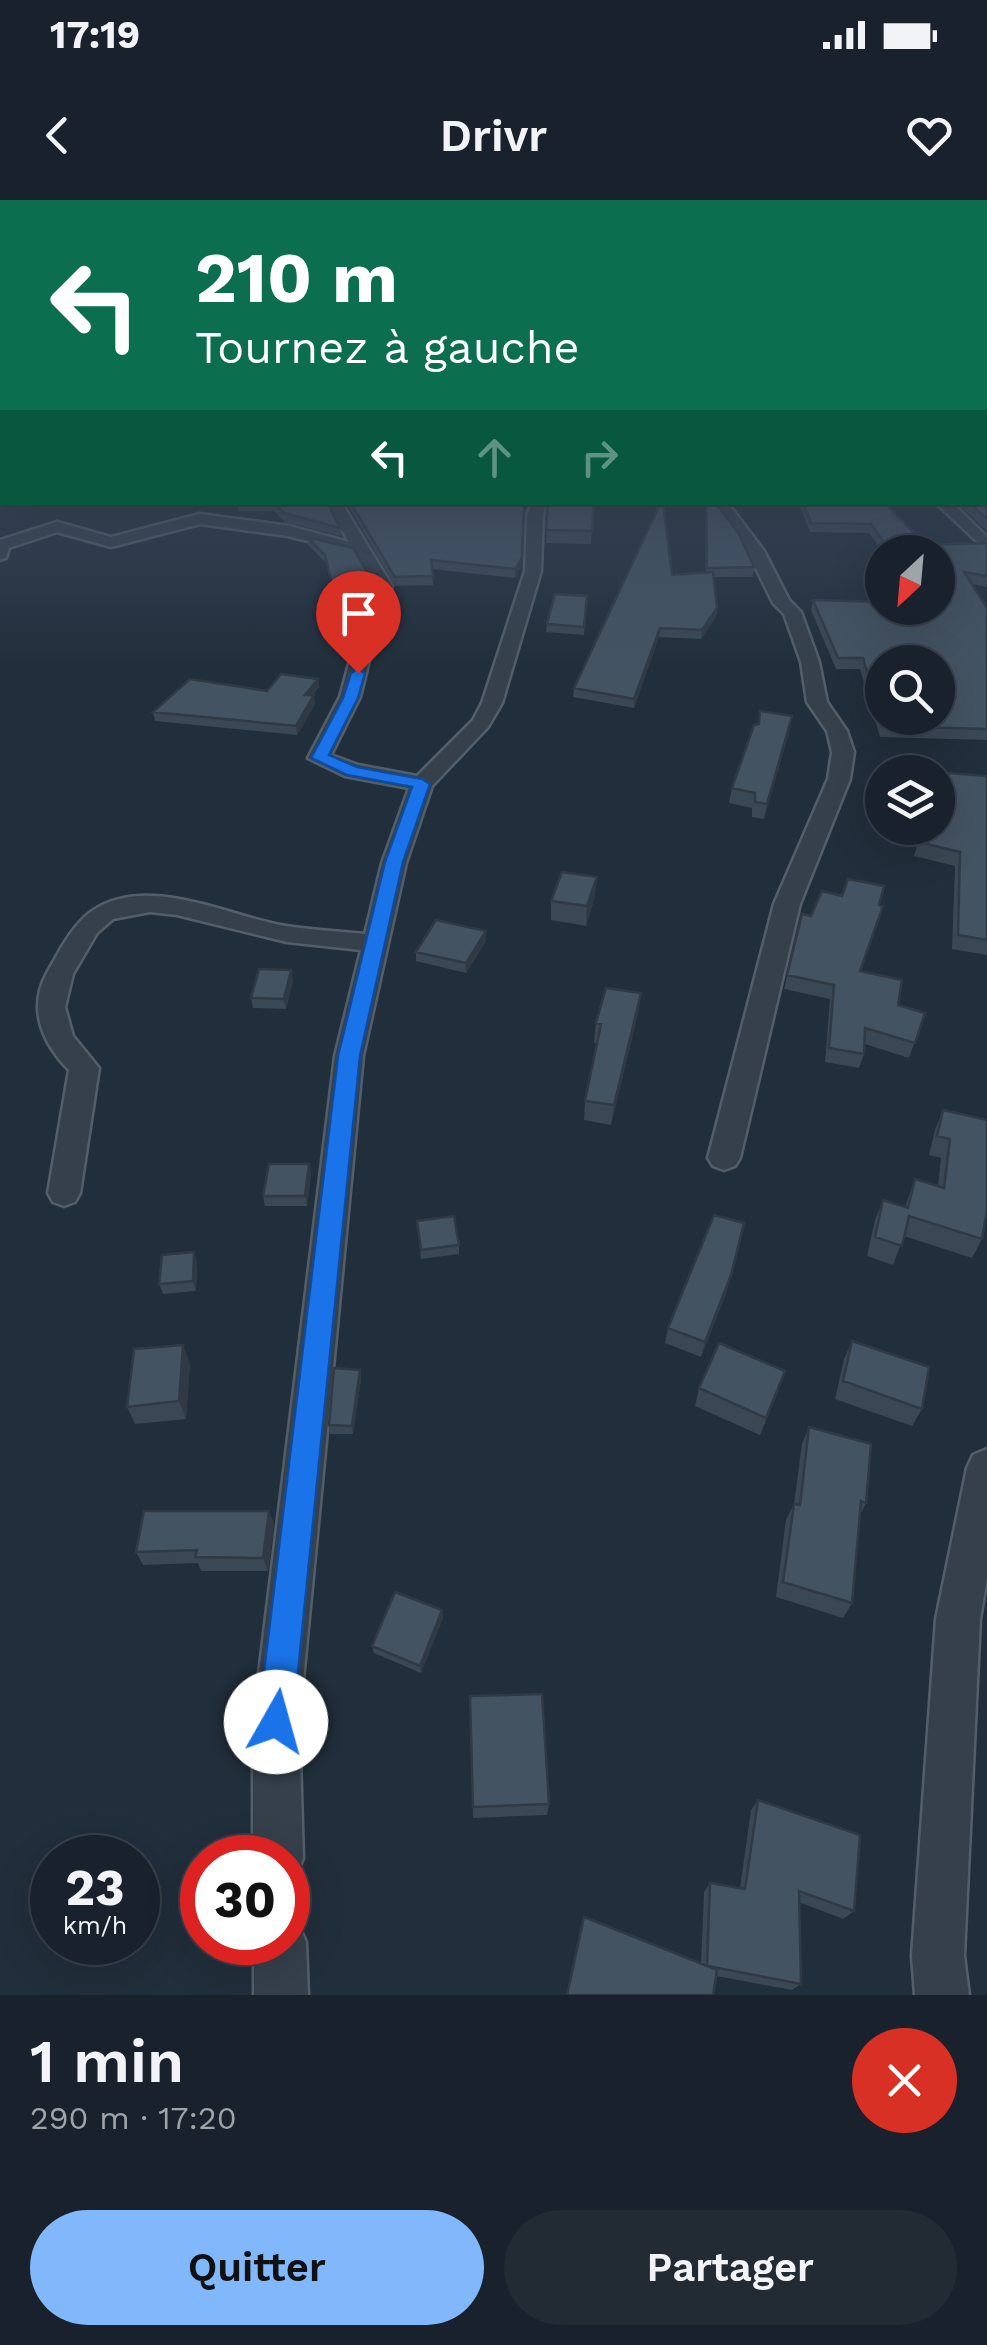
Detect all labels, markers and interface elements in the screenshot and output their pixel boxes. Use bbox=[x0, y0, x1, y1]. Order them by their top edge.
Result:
text: 17:19 bbox=[50, 13, 140, 57]
icon: back bbox=[30, 108, 85, 163]
icon: heart bbox=[902, 108, 957, 163]
text: Drivr bbox=[440, 109, 547, 162]
text: 210 m bbox=[195, 237, 398, 319]
icon: left bbox=[30, 240, 160, 370]
text: Tournez à gauche bbox=[195, 321, 580, 374]
icon: left bbox=[362, 430, 417, 485]
icon: ahead bbox=[467, 430, 522, 485]
icon: right bbox=[572, 430, 627, 485]
north arrow bbox=[865, 535, 955, 625]
map controls bbox=[865, 535, 955, 845]
pin bbox=[316, 571, 401, 674]
icon: arrive bbox=[331, 586, 386, 641]
button: search bbox=[865, 645, 955, 735]
button: layers bbox=[865, 755, 955, 845]
position arrow bbox=[224, 1670, 328, 1774]
speed limit sign: 30 bbox=[180, 1835, 310, 1965]
text: 23 bbox=[65, 1858, 125, 1917]
text: km/h bbox=[63, 1911, 127, 1940]
text: 1 min bbox=[30, 2026, 184, 2097]
button: close bbox=[852, 2028, 957, 2133]
text: 290 m · 17:20 bbox=[30, 2099, 237, 2137]
button: Quitter bbox=[30, 2210, 484, 2325]
button: Partager bbox=[504, 2210, 957, 2325]

